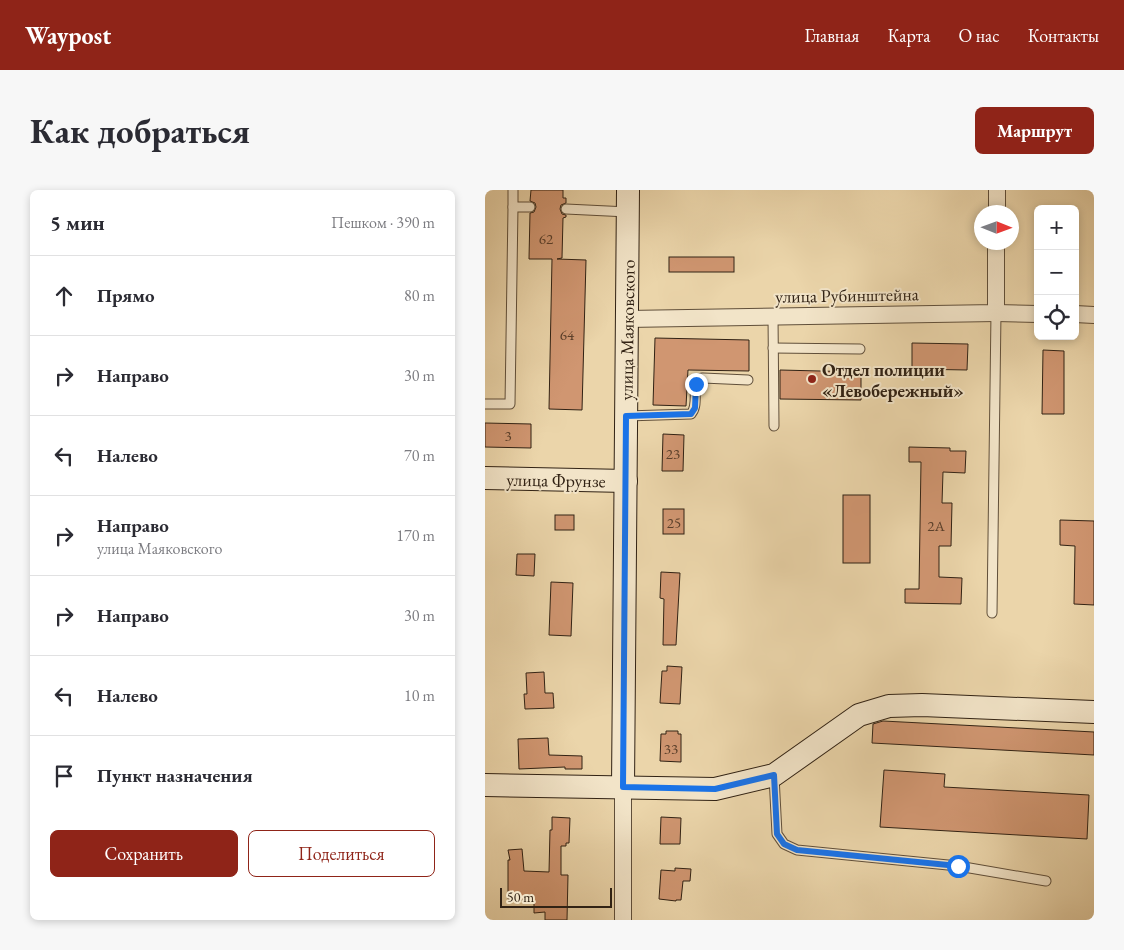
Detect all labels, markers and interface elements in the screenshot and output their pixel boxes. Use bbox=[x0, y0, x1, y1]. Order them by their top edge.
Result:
text: Waypost bbox=[25, 20, 111, 51]
text: Главная bbox=[805, 24, 859, 47]
text: Карта bbox=[887, 24, 930, 47]
text: О нас bbox=[958, 24, 1000, 47]
text: Контакты bbox=[1028, 24, 1099, 47]
button: Маршрут bbox=[975, 107, 1094, 154]
text: Как добраться bbox=[30, 108, 250, 153]
north arrow bbox=[974, 205, 1019, 250]
map controls bbox=[1034, 205, 1079, 340]
button: + bbox=[1034, 205, 1079, 250]
text: 5 мин bbox=[50, 209, 105, 236]
text: Пешком · 390 m bbox=[331, 212, 435, 233]
house number: 62 bbox=[539, 229, 554, 248]
button: − bbox=[1034, 250, 1079, 295]
street label: улица Маяковского bbox=[614, 259, 640, 401]
icon: ahead bbox=[50, 282, 78, 310]
street label: улица Рубинштейна bbox=[775, 282, 920, 308]
text: Прямо bbox=[97, 283, 155, 308]
text: 80 m bbox=[404, 285, 435, 306]
button: locate bbox=[1034, 295, 1079, 340]
house number: 64 bbox=[560, 325, 575, 344]
place label: Отдел полиции «Левобережный» bbox=[822, 358, 964, 402]
icon: right bbox=[50, 362, 78, 390]
text: Направо bbox=[97, 363, 169, 388]
text: 30 m bbox=[404, 365, 435, 386]
route end bbox=[685, 373, 708, 396]
marker: Отдел полиции «Левобережный» bbox=[806, 373, 818, 385]
house number: 3 bbox=[504, 426, 512, 445]
icon: left bbox=[50, 442, 78, 470]
text: Налево bbox=[97, 443, 158, 468]
house number: 23 bbox=[666, 444, 680, 463]
text: 70 m bbox=[404, 445, 435, 466]
street label: улица Фрунзе bbox=[506, 468, 606, 492]
text: Направо bbox=[97, 513, 169, 538]
house number: 25 bbox=[667, 513, 681, 532]
house number: 2А bbox=[927, 516, 945, 535]
icon: right bbox=[50, 522, 78, 550]
text: 170 m bbox=[396, 525, 435, 546]
text: улица Маяковского bbox=[97, 538, 222, 559]
icon: right bbox=[50, 602, 78, 630]
text: Направо bbox=[97, 603, 169, 628]
text: 30 m bbox=[404, 605, 435, 626]
icon: left bbox=[50, 682, 78, 710]
text: Налево bbox=[97, 683, 158, 708]
text: 10 m bbox=[404, 685, 435, 706]
house number: 33 bbox=[664, 739, 678, 758]
icon: arrive bbox=[50, 762, 78, 790]
text: Пункт назначения bbox=[97, 763, 253, 788]
button: Сохранить bbox=[50, 830, 238, 877]
button: Поделиться bbox=[248, 830, 435, 877]
route start bbox=[947, 855, 970, 878]
scale bar bbox=[500, 885, 613, 908]
text: 50 m bbox=[507, 888, 534, 906]

